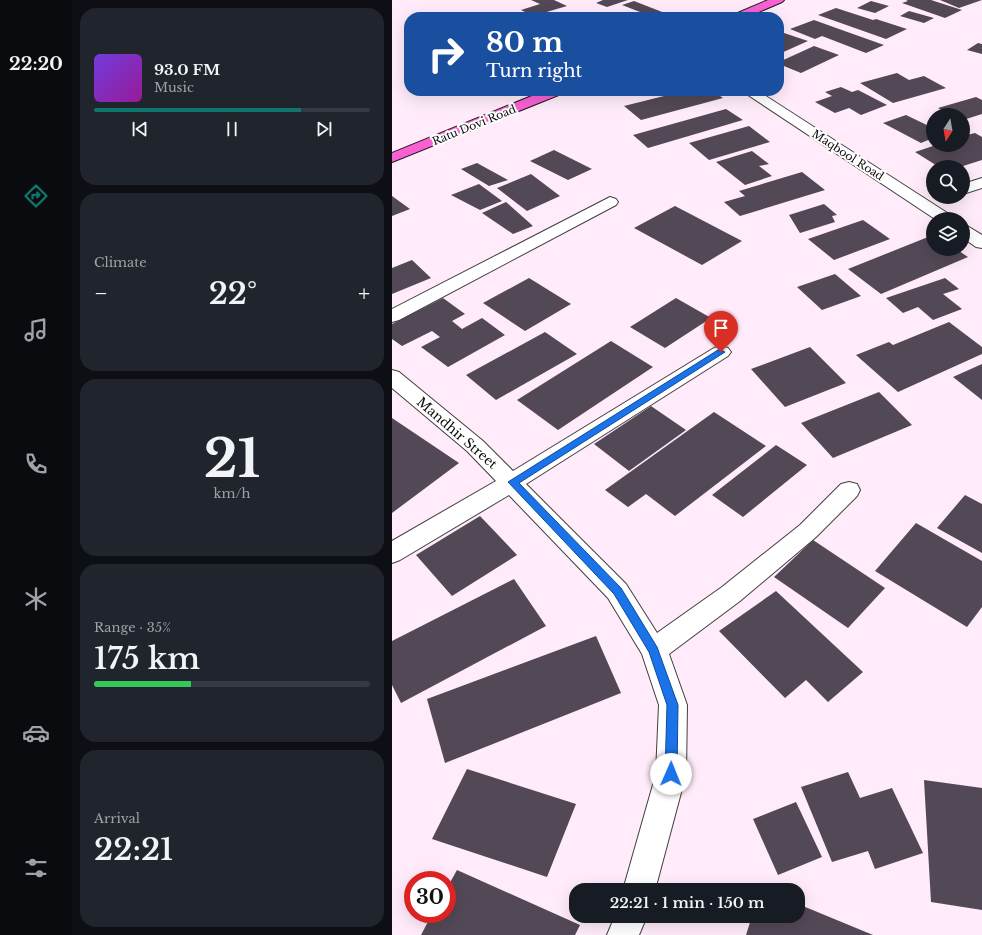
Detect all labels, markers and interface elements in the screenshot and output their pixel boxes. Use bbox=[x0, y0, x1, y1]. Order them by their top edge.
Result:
text: 80 m bbox=[486, 25, 563, 60]
icon: right bbox=[420, 28, 472, 80]
text: 22:20 bbox=[9, 53, 63, 75]
text: 93.0 FM bbox=[154, 60, 220, 79]
text: Turn right bbox=[486, 60, 582, 82]
text: Music bbox=[154, 79, 194, 96]
street label: Ratu Dovi Road bbox=[430, 102, 518, 148]
north arrow bbox=[926, 108, 970, 152]
map controls bbox=[926, 108, 970, 256]
icon: previous bbox=[129, 118, 151, 140]
icon: pause bbox=[221, 118, 243, 140]
icon: next bbox=[313, 118, 335, 140]
street label: Maqbool Road bbox=[809, 127, 887, 184]
button: search bbox=[926, 160, 970, 204]
icon: directions bbox=[22, 182, 50, 210]
button: layers bbox=[926, 212, 970, 256]
text: Climate bbox=[94, 254, 147, 271]
text: 22° bbox=[209, 275, 257, 312]
text: − bbox=[94, 280, 108, 307]
text: + bbox=[358, 280, 370, 307]
pin bbox=[704, 311, 738, 352]
icon: music bbox=[22, 316, 50, 344]
icon: arrive bbox=[710, 317, 732, 339]
street label: Mandhir Street bbox=[413, 393, 501, 473]
text: 21 bbox=[204, 427, 260, 491]
icon: phone bbox=[22, 450, 50, 478]
text: km/h bbox=[214, 485, 250, 502]
icon: climate bbox=[22, 585, 50, 613]
text: Range · 35% bbox=[94, 619, 171, 636]
text: 175 km bbox=[94, 640, 200, 677]
icon: car bbox=[22, 719, 50, 747]
position arrow bbox=[650, 753, 692, 795]
text: Arrival bbox=[94, 810, 140, 827]
text: 22:21 bbox=[94, 831, 173, 868]
icon: filters bbox=[22, 854, 50, 882]
speed limit sign: 30 bbox=[404, 871, 456, 923]
text: 22:21 · 1 min · 150 m bbox=[610, 893, 764, 912]

